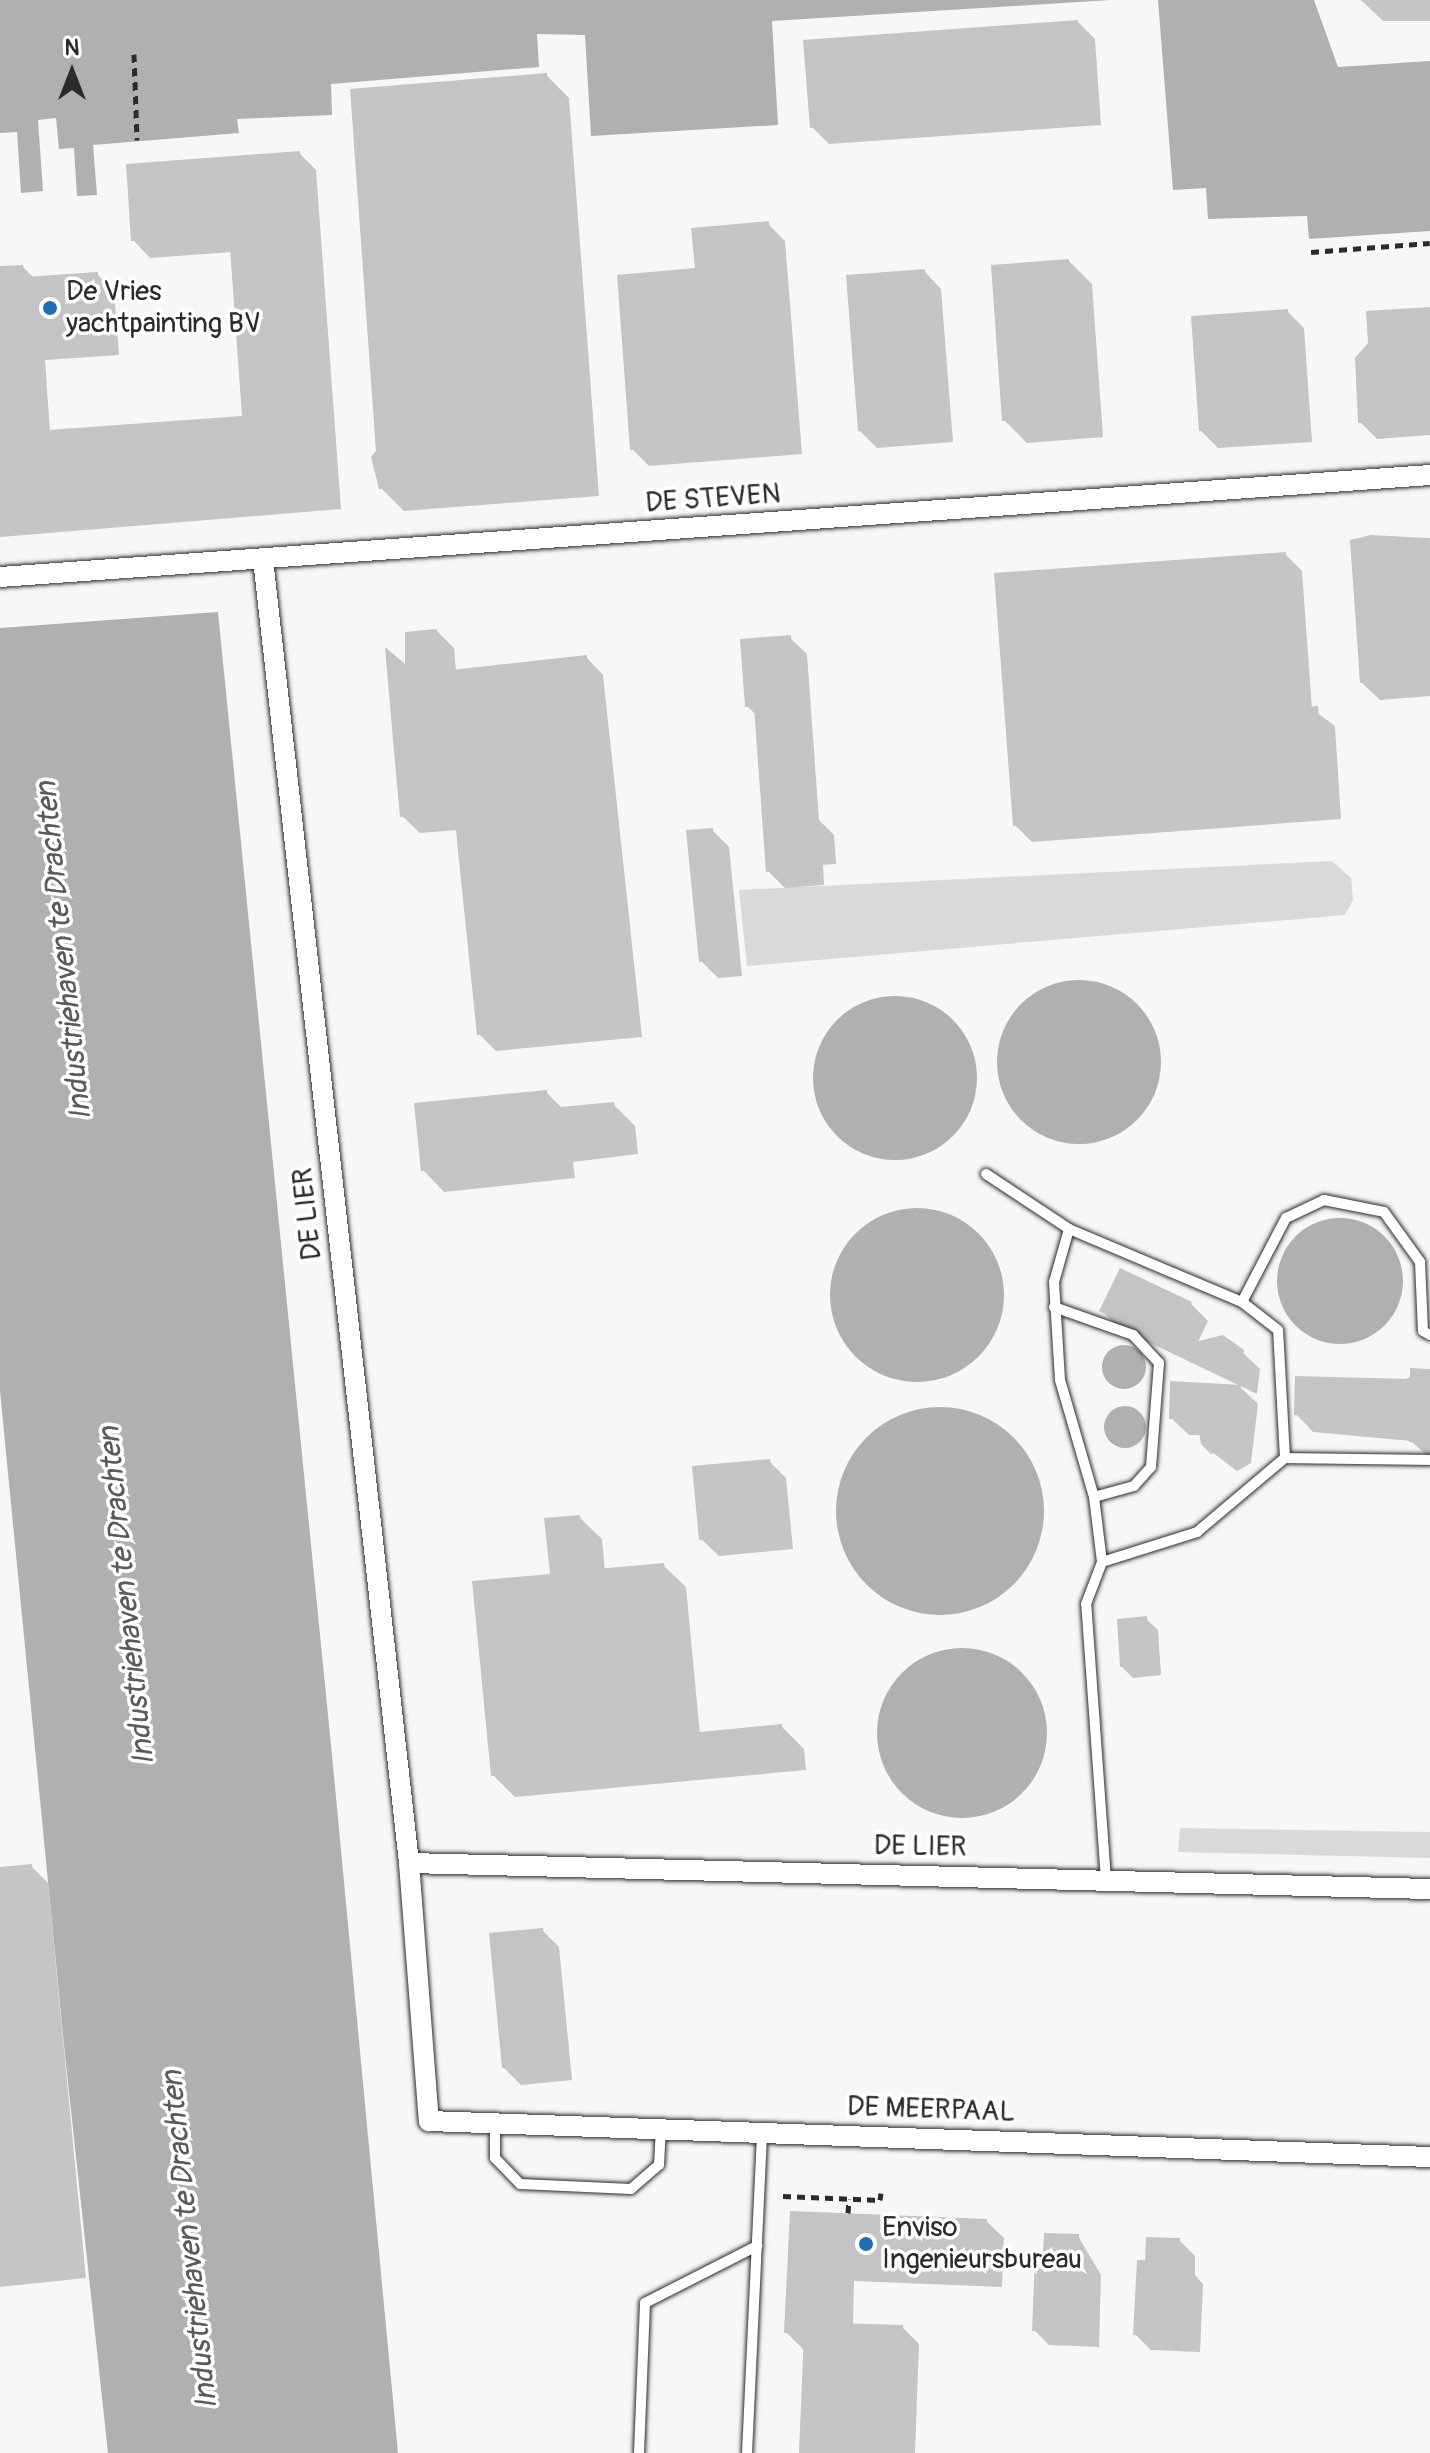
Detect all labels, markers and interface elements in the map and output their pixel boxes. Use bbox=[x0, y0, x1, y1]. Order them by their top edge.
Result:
north arrow bbox=[32, 32, 112, 112]
text: N bbox=[65, 34, 79, 62]
place label: De Vries yachtpainting BV bbox=[66, 275, 261, 341]
marker: De Vries yachtpainting BV bbox=[41, 299, 59, 317]
street label: DE STEVEN bbox=[644, 478, 782, 520]
water label: Industriehaven te Drachten bbox=[28, 780, 100, 1122]
street label: DE LIER bbox=[286, 1166, 330, 1262]
water label: Industriehaven te Drachten bbox=[91, 1425, 163, 1767]
street label: DE LIER bbox=[873, 1829, 967, 1865]
water label: Industriehaven te Drachten bbox=[154, 2069, 226, 2411]
street label: DE MEERPAAL bbox=[846, 2090, 1016, 2130]
place label: Enviso Ingenieursbureau bbox=[882, 2211, 1082, 2277]
marker: Enviso Ingenieursbureau bbox=[857, 2235, 875, 2253]

